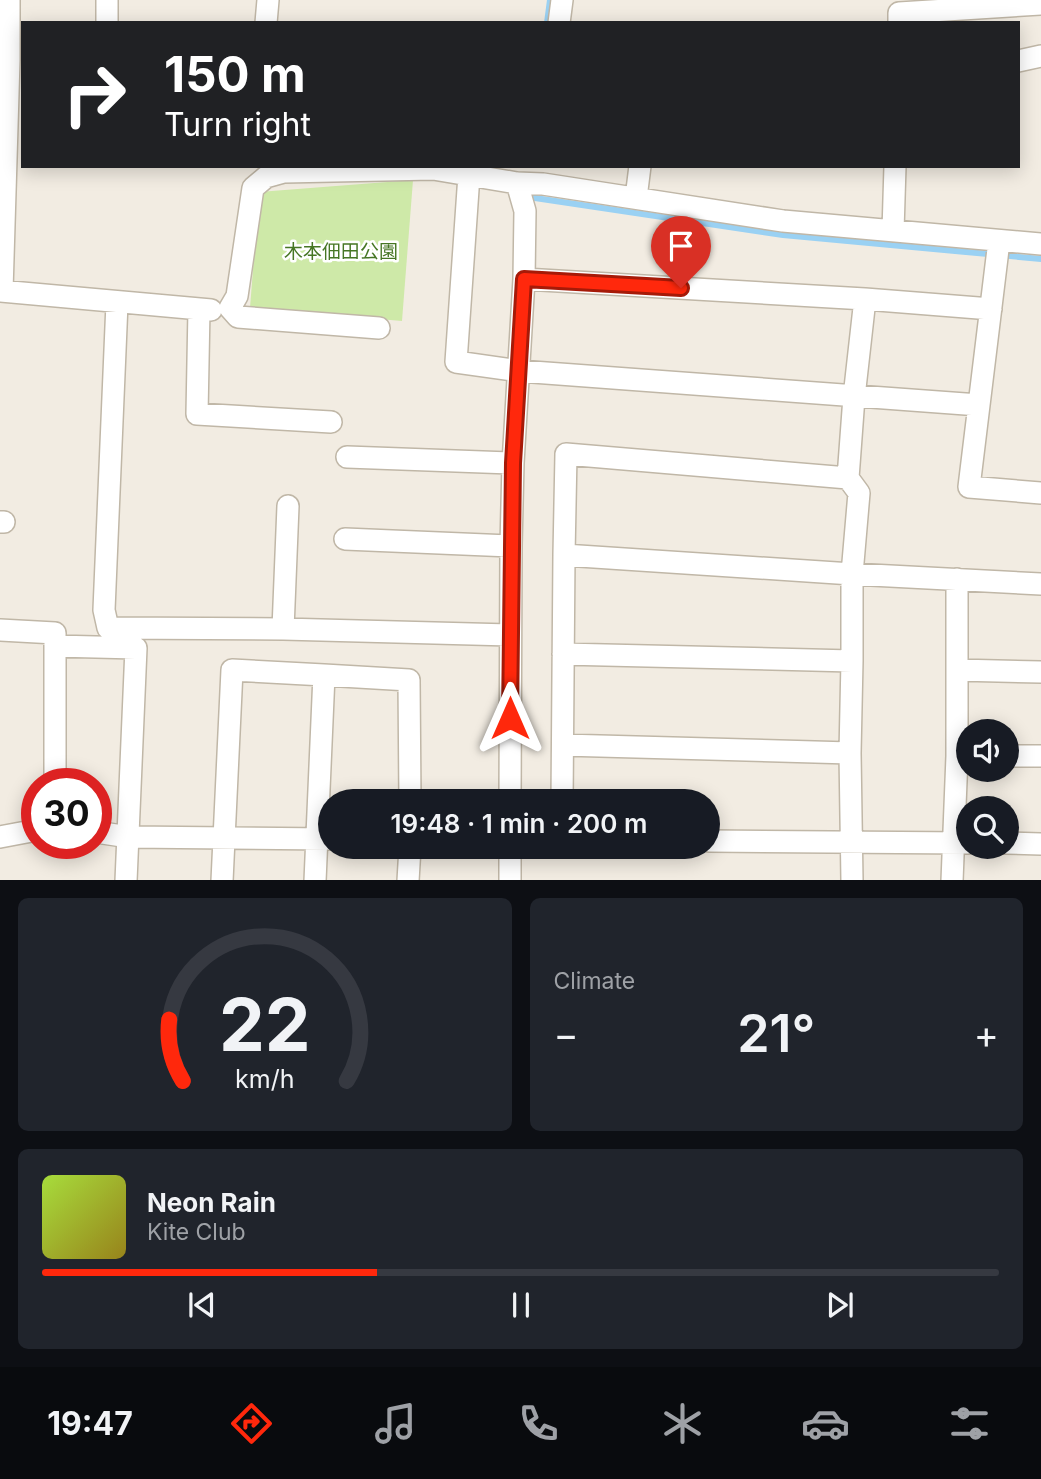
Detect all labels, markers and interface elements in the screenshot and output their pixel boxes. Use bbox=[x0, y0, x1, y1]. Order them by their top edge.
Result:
text: 150 m bbox=[164, 45, 306, 104]
icon: right bbox=[49, 49, 140, 140]
text: Turn right bbox=[164, 105, 311, 144]
pin bbox=[651, 216, 711, 288]
icon: arrive bbox=[662, 227, 700, 265]
park label: 木本佃田公園 bbox=[284, 240, 398, 263]
position arrow bbox=[473, 681, 547, 755]
map controls bbox=[956, 719, 1019, 859]
button: sound bbox=[956, 719, 1019, 782]
speed limit sign: 30 bbox=[21, 768, 112, 859]
button: search bbox=[956, 796, 1019, 859]
text: 19:48 · 1 min · 200 m bbox=[391, 808, 647, 839]
text: Climate bbox=[554, 967, 635, 995]
text: 22 bbox=[219, 980, 311, 1069]
text: 21° bbox=[737, 1002, 815, 1065]
text: − bbox=[554, 1011, 579, 1057]
text: + bbox=[974, 1011, 999, 1057]
text: km/h bbox=[235, 1063, 294, 1093]
text: Neon Rain bbox=[147, 1187, 276, 1218]
text: Kite Club bbox=[147, 1218, 246, 1246]
icon: previous bbox=[183, 1286, 221, 1324]
icon: pause bbox=[502, 1286, 540, 1324]
icon: next bbox=[821, 1286, 859, 1324]
icon: directions bbox=[227, 1399, 276, 1448]
icon: music bbox=[371, 1399, 420, 1448]
icon: phone bbox=[514, 1399, 563, 1448]
icon: climate bbox=[658, 1399, 707, 1448]
icon: car bbox=[801, 1399, 850, 1448]
icon: filters bbox=[945, 1399, 994, 1448]
text: 19:47 bbox=[47, 1404, 133, 1443]

